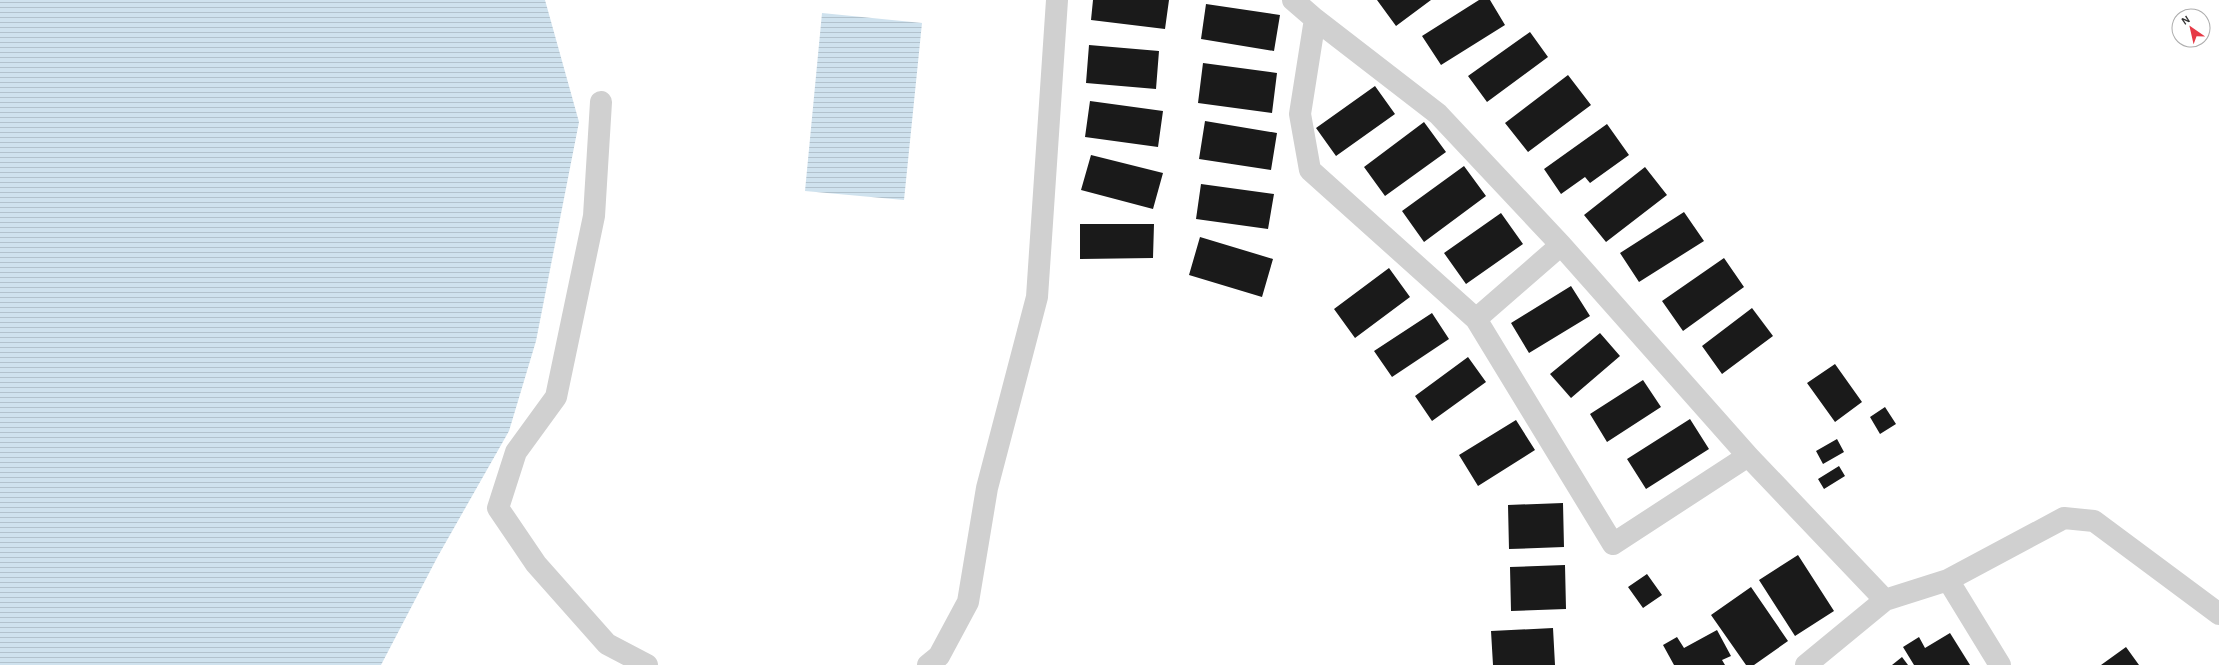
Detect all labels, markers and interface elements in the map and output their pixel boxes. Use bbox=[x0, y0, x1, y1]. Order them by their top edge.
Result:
north arrow bbox=[2171, 8, 2211, 48]
text: N bbox=[2179, 13, 2192, 27]

